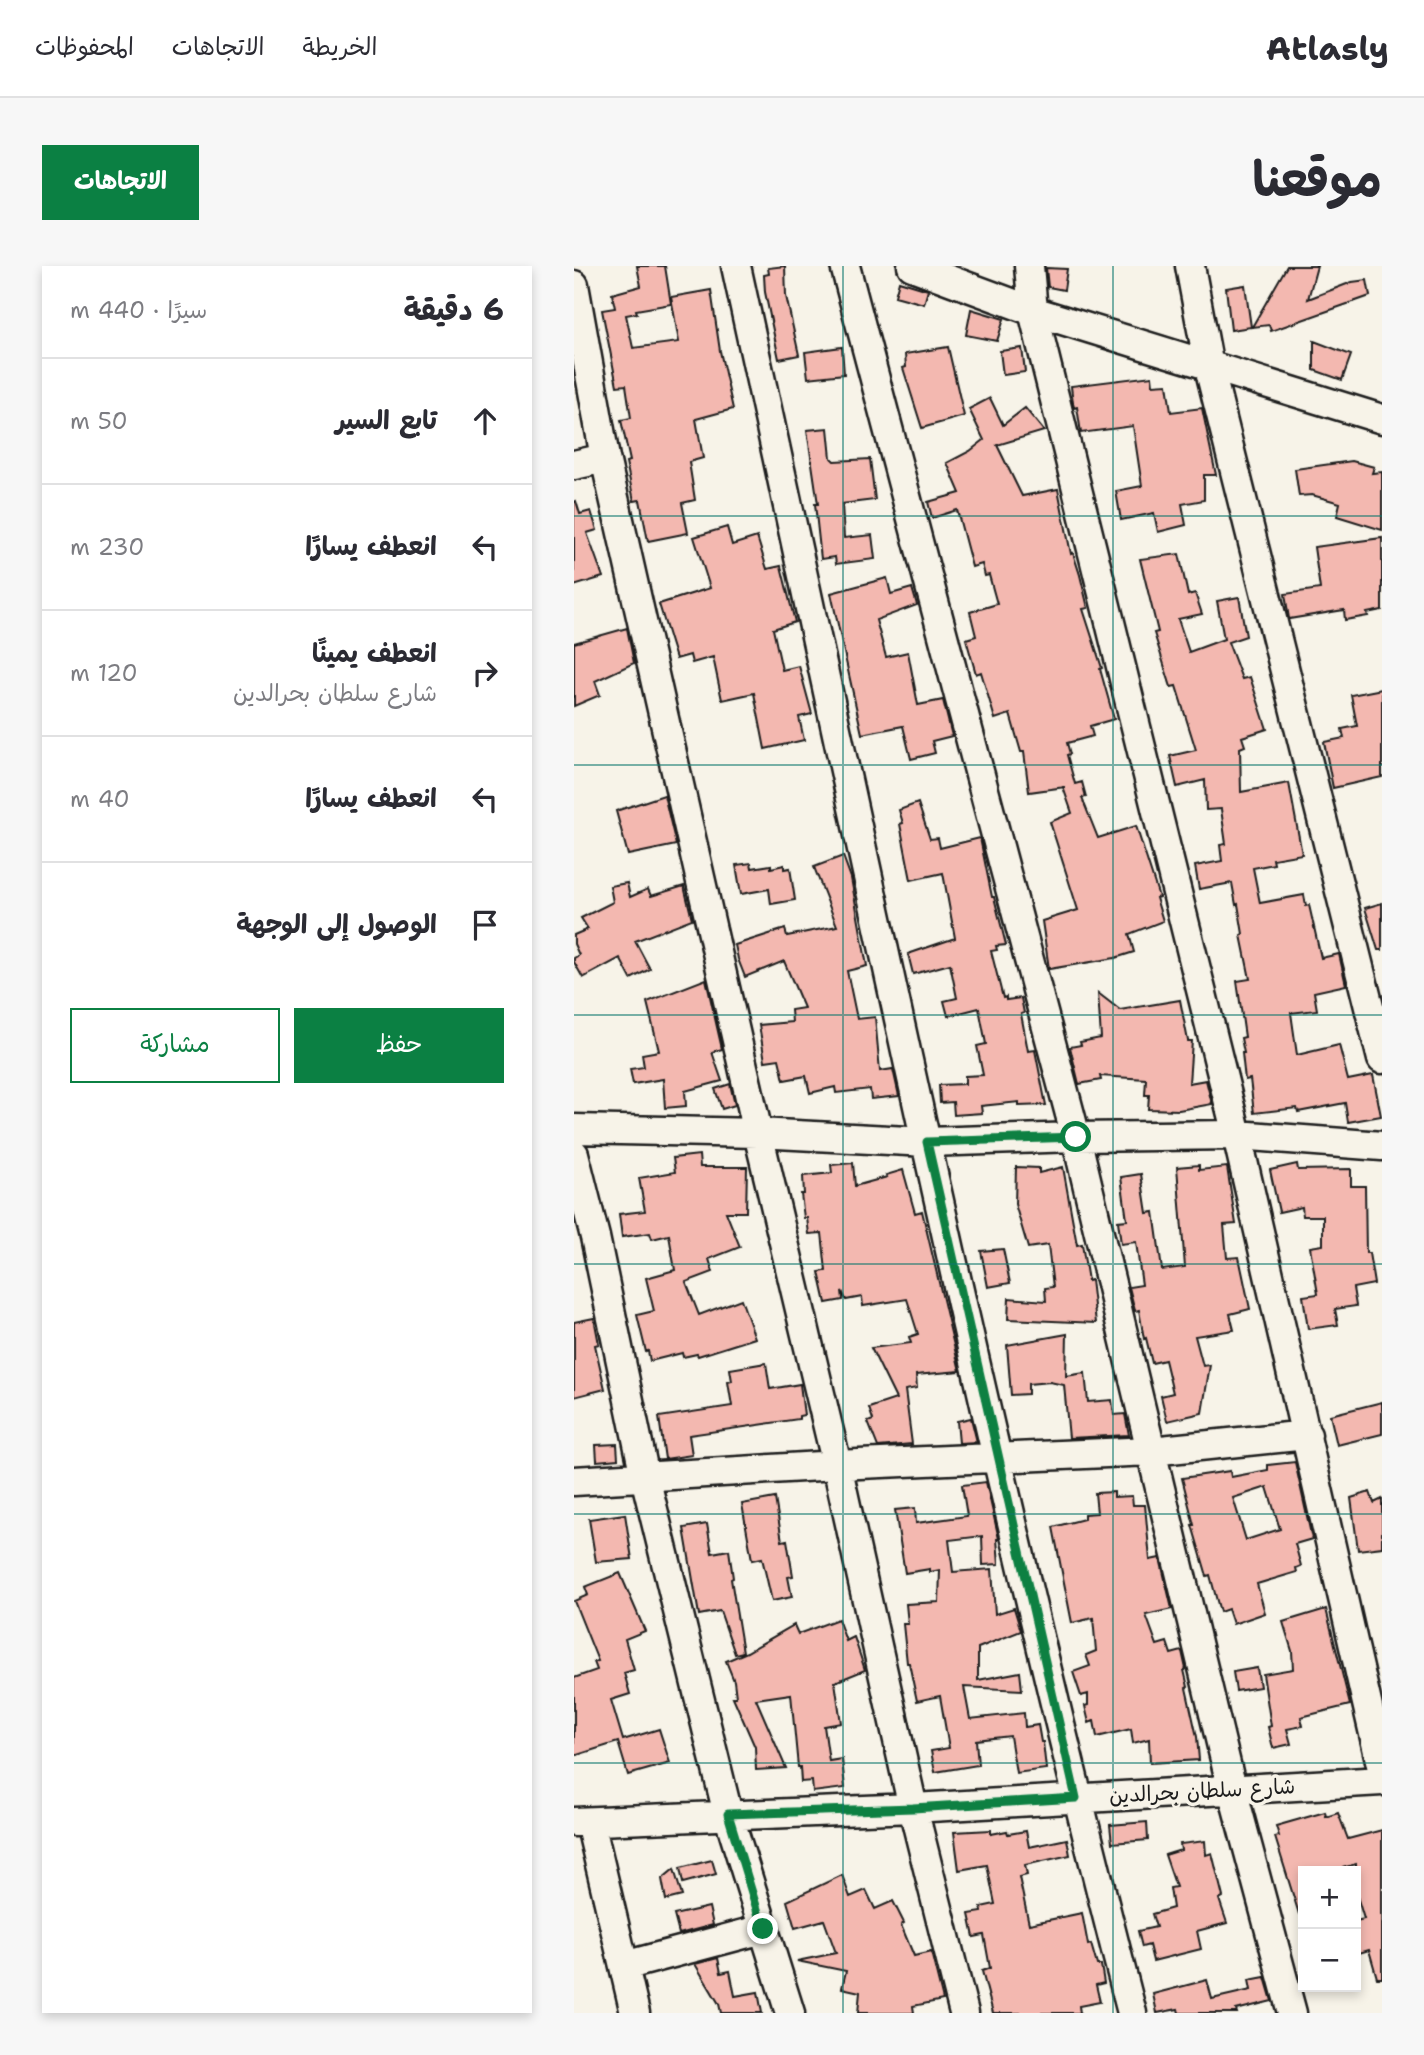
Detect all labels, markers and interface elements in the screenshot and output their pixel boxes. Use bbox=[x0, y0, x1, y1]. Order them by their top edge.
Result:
text: Atlasly bbox=[1266, 26, 1389, 71]
text: المحفوظات bbox=[35, 31, 134, 63]
text: الاتجاهات bbox=[172, 31, 265, 63]
text: الخريطة bbox=[303, 31, 377, 63]
button: الاتجاهات bbox=[42, 145, 199, 220]
text: موقعنا bbox=[1252, 146, 1382, 212]
text: 6 دقيقة bbox=[403, 289, 504, 330]
text: سيرًا · 440 m bbox=[70, 295, 207, 325]
text: تابع السير bbox=[335, 402, 437, 437]
icon: ahead bbox=[466, 402, 504, 440]
text: 50 m bbox=[70, 406, 128, 436]
text: انعطف يسارًا bbox=[305, 528, 437, 563]
icon: left bbox=[466, 528, 504, 566]
text: 230 m bbox=[70, 532, 144, 562]
text: انعطف يمينًا bbox=[312, 635, 437, 670]
icon: right bbox=[466, 654, 504, 692]
text: 120 m bbox=[70, 658, 138, 688]
text: شارع سلطان بحرالدين bbox=[233, 678, 437, 708]
text: انعطف يسارًا bbox=[305, 780, 437, 815]
icon: left bbox=[466, 780, 504, 818]
text: 40 m bbox=[70, 784, 130, 814]
text: الوصول إلى الوجهة bbox=[236, 906, 437, 941]
icon: arrive bbox=[466, 906, 504, 944]
button: مشاركة bbox=[70, 1008, 280, 1083]
button: حفظ bbox=[294, 1008, 504, 1083]
route start bbox=[1060, 1121, 1091, 1152]
street label: شارع سلطان بحرالدين bbox=[1108, 1772, 1296, 1811]
map controls bbox=[1298, 1866, 1361, 1992]
button: + bbox=[1298, 1866, 1361, 1929]
route end bbox=[747, 1913, 778, 1944]
button: − bbox=[1298, 1929, 1361, 1992]

